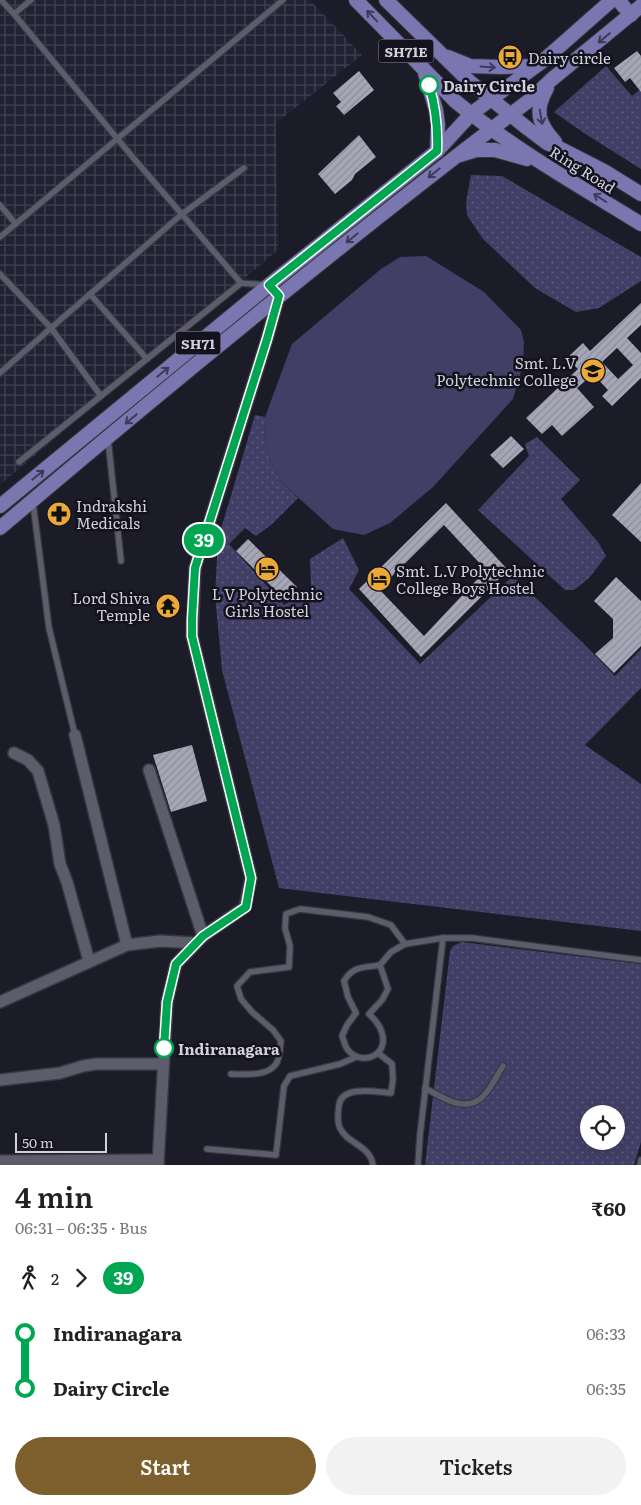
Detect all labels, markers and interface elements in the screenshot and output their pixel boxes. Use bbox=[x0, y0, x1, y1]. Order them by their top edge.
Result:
one-way arrow bbox=[366, 10, 378, 22]
one-way arrow bbox=[597, 32, 610, 43]
road number: SH71E bbox=[378, 40, 434, 62]
bus stop icon: Dairy circle bbox=[497, 44, 523, 70]
place label: Dairy circle bbox=[528, 46, 611, 69]
one-way arrow bbox=[480, 62, 496, 71]
place label: Dairy Circle bbox=[443, 74, 536, 97]
marker: Dairy Circle bbox=[419, 75, 439, 95]
one-way arrow bbox=[537, 108, 547, 124]
street label: Ring Road bbox=[546, 140, 620, 198]
one-way arrow bbox=[428, 168, 441, 179]
one-way arrow bbox=[593, 193, 607, 203]
one-way arrow bbox=[345, 232, 358, 243]
road number: SH71 bbox=[176, 332, 220, 354]
place label: Smt. L.V Polytechnic College bbox=[436, 351, 576, 391]
school or university icon: Smt. L.V Polytechnic College bbox=[580, 358, 606, 384]
one-way arrow bbox=[156, 367, 169, 378]
one-way arrow bbox=[125, 413, 138, 424]
one-way arrow bbox=[31, 470, 44, 481]
place label: Indrakshi Medicals bbox=[76, 494, 147, 534]
pharmacy icon: Indrakshi Medicals bbox=[46, 501, 72, 527]
line badge: 39 bbox=[182, 524, 226, 556]
text: 39 bbox=[194, 526, 214, 553]
hotel icon: L V Polytechnic Girls Hostel bbox=[254, 556, 280, 582]
place label: Smt. L.V Polytechnic College Boys Hostel bbox=[396, 559, 545, 599]
hotel icon: Smt. L.V Polytechnic College Boys Hostel bbox=[366, 566, 392, 592]
place label: L V Polytechnic Girls Hostel bbox=[212, 582, 323, 622]
place label: Lord Shiva Temple bbox=[72, 586, 151, 626]
temple icon: Lord Shiva Temple bbox=[155, 593, 181, 619]
place label: Indiranagara bbox=[178, 1037, 280, 1060]
marker: Indiranagara bbox=[154, 1038, 174, 1058]
map controls bbox=[580, 1105, 625, 1150]
button: locate bbox=[580, 1105, 625, 1150]
scale bar bbox=[15, 1130, 108, 1153]
text: 50 m bbox=[22, 1132, 54, 1152]
text: 4 min bbox=[15, 1175, 93, 1217]
text: ₹60 bbox=[592, 1194, 626, 1222]
text: 06:31 – 06:35 · Bus bbox=[15, 1215, 147, 1239]
icon: walk bbox=[15, 1264, 43, 1292]
icon: forward bbox=[67, 1264, 95, 1292]
text: 39 bbox=[113, 1264, 134, 1291]
text: 2 bbox=[51, 1266, 59, 1290]
text: Indiranagara bbox=[53, 1319, 182, 1347]
text: 06:33 bbox=[586, 1321, 626, 1345]
text: Dairy Circle bbox=[53, 1374, 170, 1402]
text: 06:35 bbox=[586, 1376, 626, 1400]
button: Start bbox=[15, 1437, 316, 1495]
button: Tickets bbox=[326, 1437, 626, 1495]

